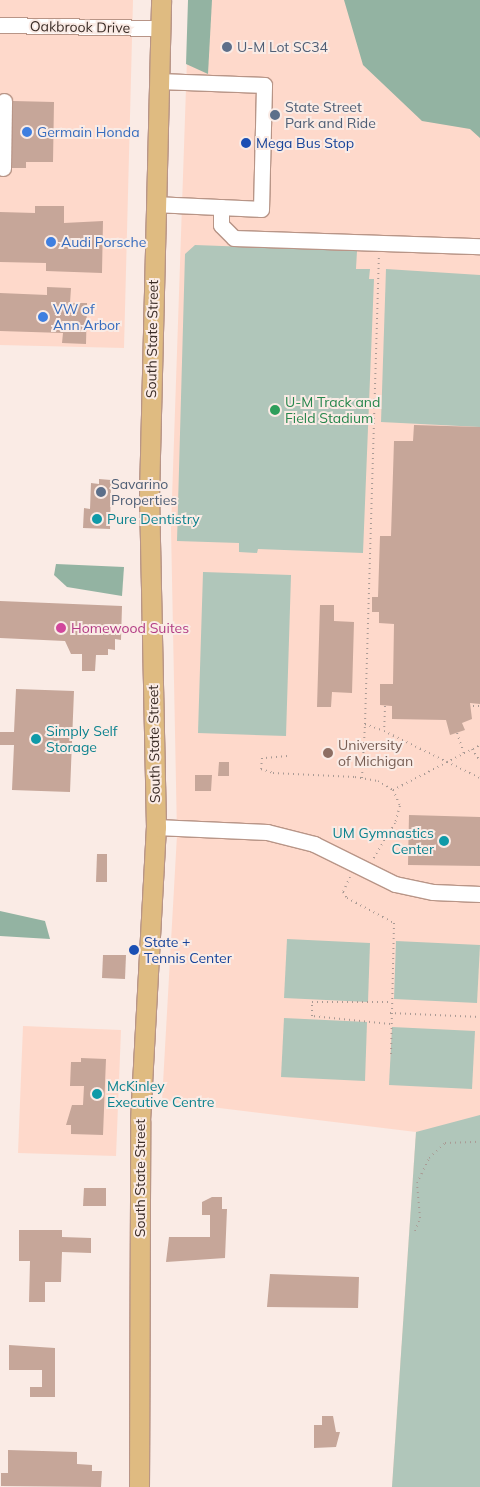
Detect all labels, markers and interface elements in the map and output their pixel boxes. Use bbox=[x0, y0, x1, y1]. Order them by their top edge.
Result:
street label: Oakbrook Drive bbox=[30, 18, 130, 36]
place label: U-M Lot SC34 bbox=[237, 39, 328, 55]
marker: U-M Lot SC34 bbox=[221, 41, 233, 53]
place label: State Street Park and Ride bbox=[285, 99, 376, 132]
marker: State Street Park and Ride bbox=[269, 109, 281, 121]
place label: Germain Honda bbox=[37, 124, 140, 140]
marker: Germain Honda bbox=[21, 126, 33, 138]
place label: Mega Bus Stop bbox=[256, 135, 354, 151]
marker: Mega Bus Stop bbox=[240, 137, 252, 149]
place label: Audi Porsche bbox=[61, 234, 146, 250]
marker: Audi Porsche bbox=[45, 236, 57, 248]
street label: South State Street bbox=[143, 280, 161, 398]
place label: VW of Ann Arbor bbox=[53, 301, 120, 334]
marker: VW of Ann Arbor bbox=[37, 311, 49, 323]
place label: U-M Track and Field Stadium bbox=[285, 394, 380, 427]
marker: U-M Track and Field Stadium bbox=[269, 404, 281, 416]
place label: Savarino Properties bbox=[111, 476, 177, 508]
marker: Savarino Properties bbox=[95, 486, 107, 498]
place label: Pure Dentistry bbox=[107, 511, 200, 527]
marker: Pure Dentistry bbox=[91, 513, 103, 525]
place label: Homewood Suites bbox=[71, 620, 189, 636]
marker: Homewood Suites bbox=[55, 622, 67, 634]
street label: South State Street bbox=[145, 685, 163, 803]
place label: Simply Self Storage bbox=[46, 723, 118, 756]
marker: Simply Self Storage bbox=[30, 733, 42, 745]
place label: University of Michigan bbox=[338, 737, 413, 770]
marker: University of Michigan bbox=[322, 747, 334, 759]
place label: UM Gymnastics Center bbox=[333, 825, 434, 858]
marker: UM Gymnastics Center bbox=[438, 835, 450, 847]
place label: State + Tennis Center bbox=[144, 934, 232, 966]
marker: State + Tennis Center bbox=[128, 944, 140, 956]
place label: McKinley Executive Centre bbox=[107, 1078, 214, 1110]
marker: McKinley Executive Centre bbox=[91, 1088, 103, 1100]
street label: South State Street bbox=[132, 1119, 148, 1237]

